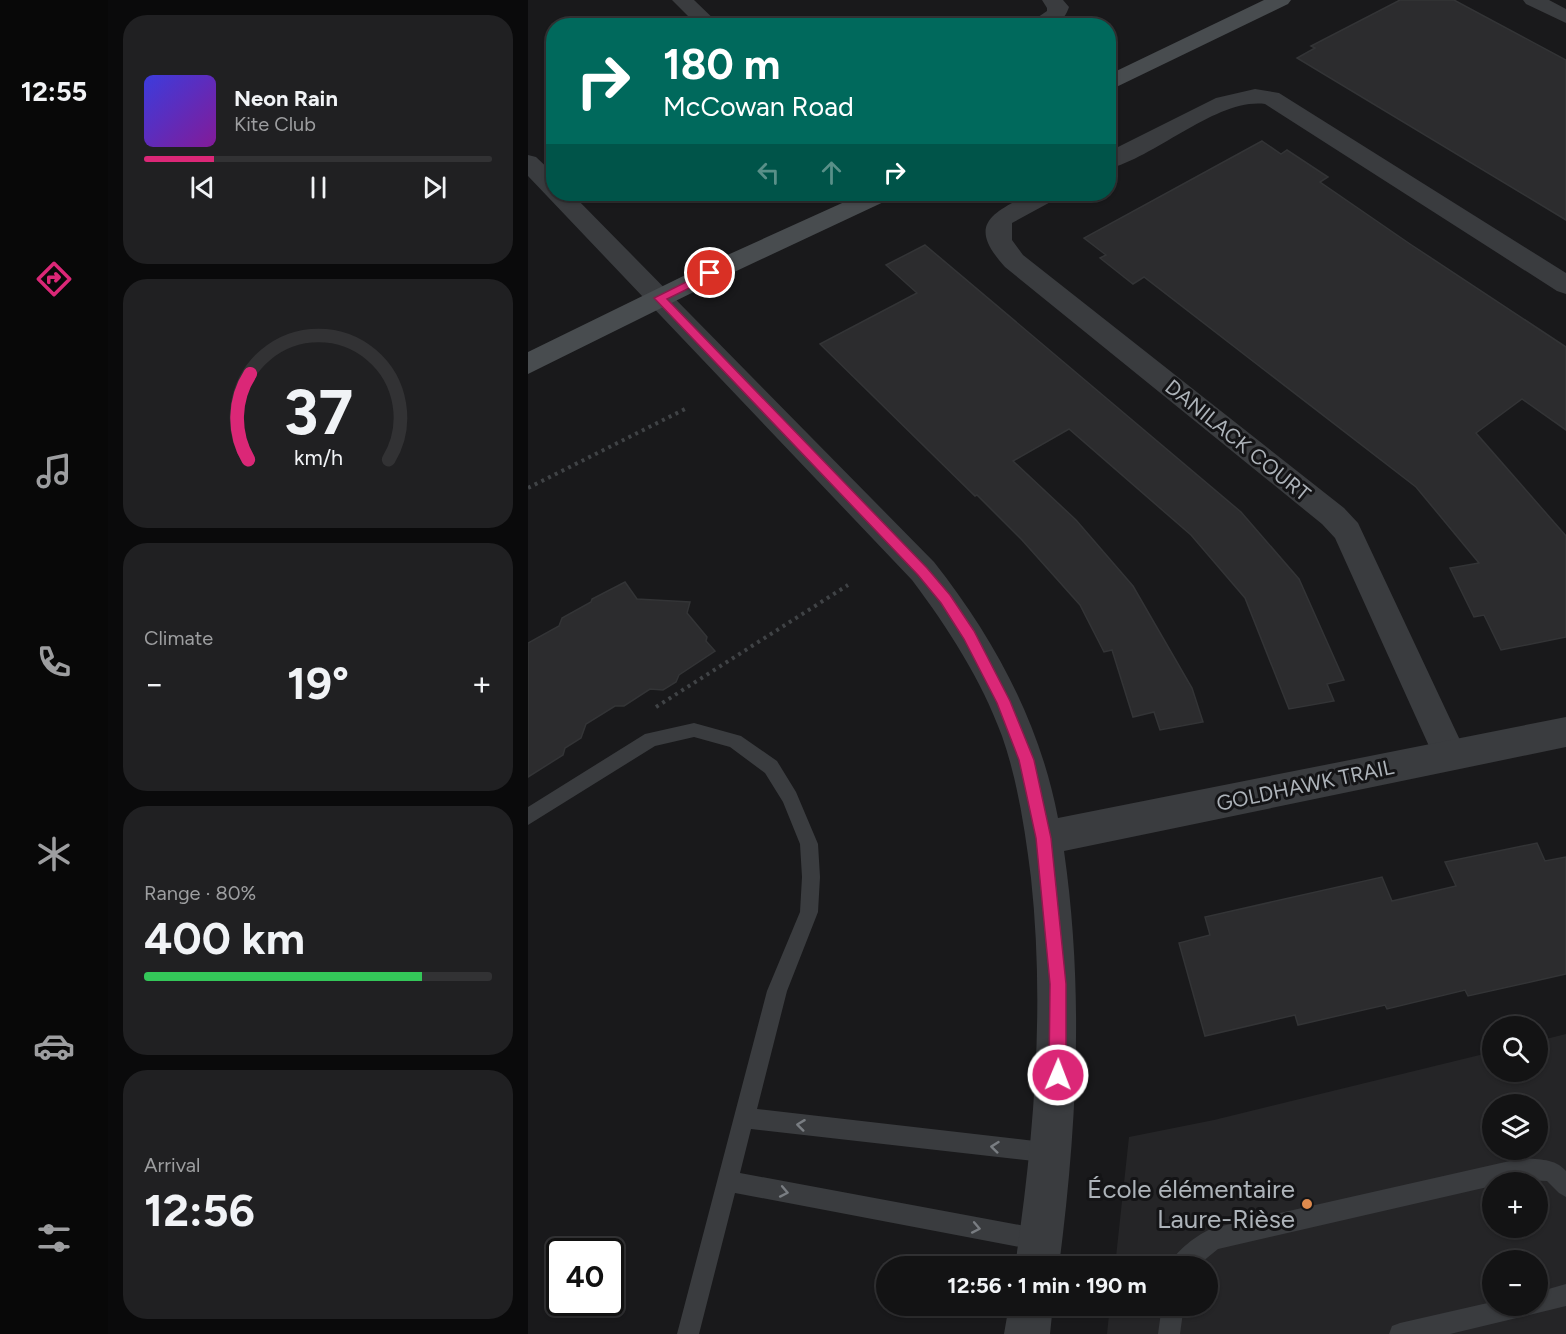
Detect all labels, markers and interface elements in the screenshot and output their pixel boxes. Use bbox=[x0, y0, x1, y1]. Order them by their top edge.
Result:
text: 180 m bbox=[663, 39, 780, 90]
icon: right bbox=[564, 42, 642, 120]
text: 12:55 bbox=[21, 75, 87, 108]
text: Neon Rain bbox=[234, 85, 338, 112]
text: McCowan Road bbox=[663, 90, 854, 123]
text: Kite Club bbox=[234, 112, 316, 136]
icon: left bbox=[752, 156, 785, 189]
icon: ahead bbox=[815, 156, 848, 189]
icon: right bbox=[878, 156, 911, 189]
icon: previous bbox=[186, 171, 219, 204]
icon: pause bbox=[302, 171, 335, 204]
icon: next bbox=[418, 171, 451, 204]
pin bbox=[684, 247, 735, 298]
icon: arrive bbox=[693, 256, 726, 289]
icon: directions bbox=[33, 258, 75, 300]
street label: DANILACK COURT bbox=[1160, 374, 1316, 506]
text: 37 bbox=[283, 375, 353, 450]
text: km/h bbox=[294, 446, 342, 471]
icon: music bbox=[33, 450, 75, 492]
text: Climate bbox=[144, 626, 213, 650]
icon: phone bbox=[33, 641, 75, 683]
text: 19° bbox=[287, 656, 349, 710]
text: − bbox=[144, 664, 165, 703]
text: + bbox=[471, 664, 492, 703]
street label: GOLDHAWK TRAIL bbox=[1214, 754, 1396, 816]
icon: climate bbox=[33, 833, 75, 875]
text: Range · 80% bbox=[144, 881, 256, 905]
text: 400 km bbox=[144, 911, 305, 965]
map controls bbox=[1482, 1016, 1548, 1316]
button: search bbox=[1482, 1016, 1548, 1082]
icon: car bbox=[33, 1025, 75, 1067]
position arrow bbox=[1026, 1043, 1090, 1107]
button: layers bbox=[1482, 1094, 1548, 1160]
one-way arrow bbox=[796, 1119, 805, 1132]
one-way arrow bbox=[990, 1141, 999, 1154]
text: Arrival bbox=[144, 1153, 200, 1177]
button: + bbox=[1482, 1172, 1548, 1238]
place label: École élémentaire Laure-Rièse bbox=[1087, 1173, 1295, 1235]
text: 12:56 bbox=[144, 1183, 255, 1237]
one-way arrow bbox=[779, 1185, 789, 1198]
marker: École élémentaire Laure-Rièse bbox=[1300, 1197, 1314, 1211]
icon: filters bbox=[33, 1217, 75, 1259]
one-way arrow bbox=[971, 1221, 981, 1234]
speed limit sign: 40 bbox=[546, 1238, 624, 1316]
button: − bbox=[1482, 1250, 1548, 1316]
text: 12:56 · 1 min · 190 m bbox=[947, 1272, 1147, 1299]

